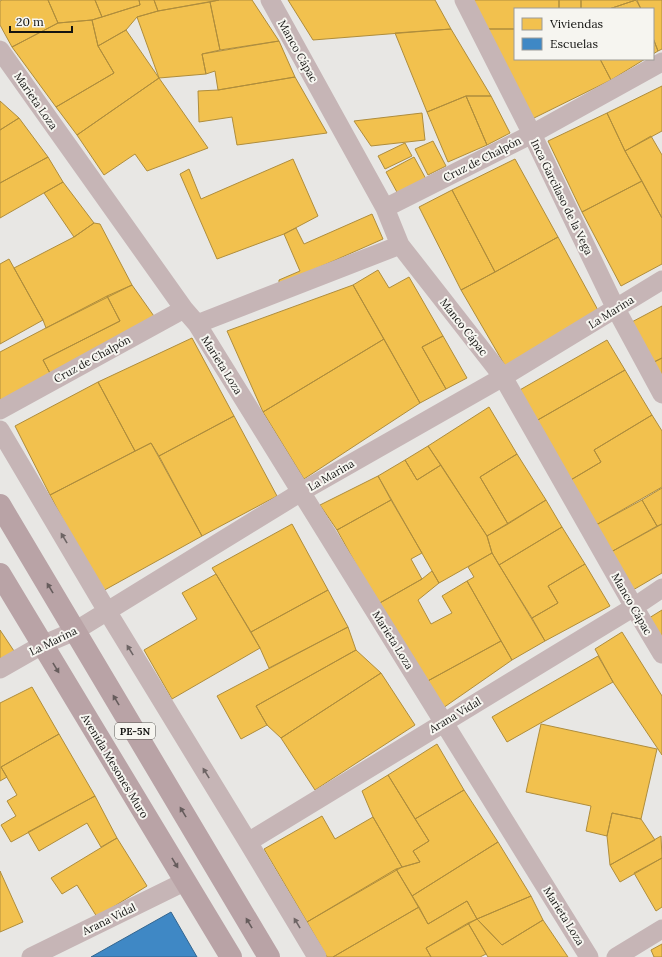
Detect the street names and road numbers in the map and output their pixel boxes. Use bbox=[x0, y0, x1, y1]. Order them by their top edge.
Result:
street label: Manco Cápac bbox=[275, 17, 321, 85]
street label: Marieta Loza bbox=[11, 70, 61, 132]
street label: Cruz de Chalpón bbox=[441, 133, 524, 185]
street label: Inca Garcilaso de la Vega bbox=[528, 137, 596, 257]
street label: La Marina bbox=[586, 292, 637, 331]
street label: Manco Cápac bbox=[437, 295, 491, 359]
street label: Cruz de Chalpón bbox=[51, 332, 133, 386]
street label: Marieta Loza bbox=[198, 333, 246, 397]
street label: La Marina bbox=[305, 456, 357, 494]
street label: Manco Cápac bbox=[609, 571, 655, 638]
street label: Marieta Loza bbox=[369, 608, 417, 672]
street label: La Marina bbox=[27, 623, 79, 659]
street label: Arana Vidal bbox=[426, 694, 483, 736]
street label: Avenida Mesones Muro bbox=[78, 711, 152, 821]
road number: PE-5N bbox=[115, 723, 155, 739]
street label: Marieta Loza bbox=[540, 884, 588, 948]
street label: Arana Vidal bbox=[79, 900, 138, 938]

